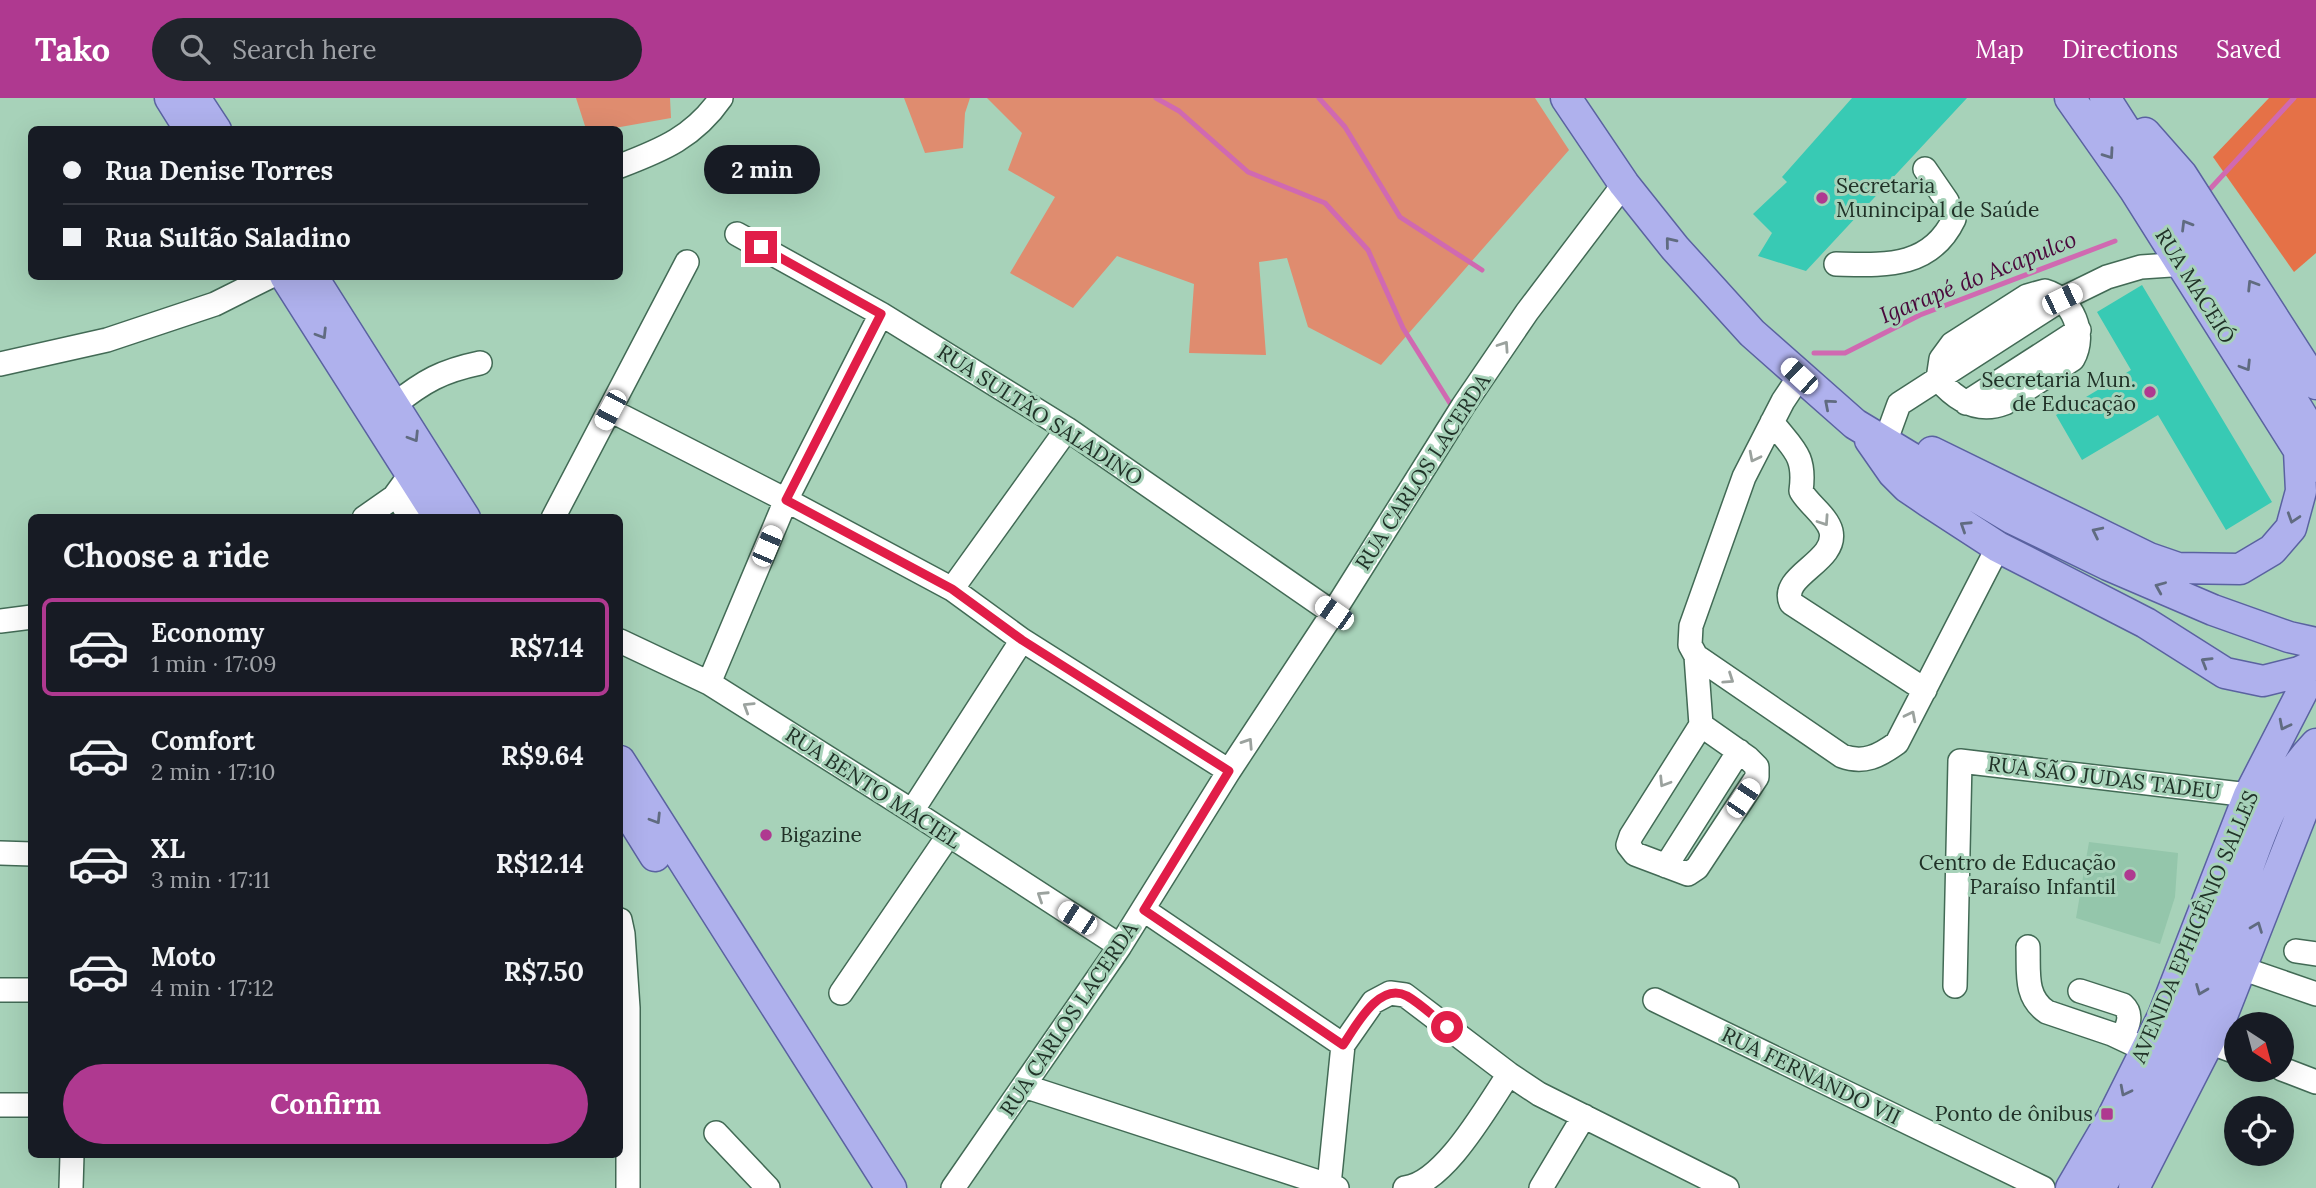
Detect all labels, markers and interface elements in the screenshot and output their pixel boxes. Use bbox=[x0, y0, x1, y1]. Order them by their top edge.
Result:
search box bbox=[152, 18, 642, 81]
text: Tako bbox=[35, 28, 110, 70]
icon: search bbox=[176, 30, 214, 68]
text: Search here bbox=[232, 33, 377, 66]
text: Map bbox=[1975, 34, 2024, 65]
text: Directions bbox=[2062, 34, 2178, 65]
text: Saved bbox=[2216, 34, 2281, 65]
callout: 2 min bbox=[703, 145, 819, 194]
one-way arrow bbox=[2101, 146, 2113, 159]
text: Rua Denise Torres bbox=[105, 154, 333, 187]
text: 2 min bbox=[731, 155, 793, 184]
place label: Secretaria Munincipal de Saúde bbox=[1836, 172, 2039, 223]
marker: Secretaria Munincipal de Saúde bbox=[1814, 190, 1830, 206]
one-way arrow bbox=[2182, 220, 2195, 233]
text: Rua Sultão Saladino bbox=[105, 221, 351, 254]
street label: RUA MACEIÓ bbox=[2149, 223, 2241, 348]
water label: Igarapé do Acapulco bbox=[1875, 224, 2080, 329]
route end bbox=[745, 231, 777, 263]
one-way arrow bbox=[1665, 237, 1678, 249]
car bbox=[2039, 280, 2086, 318]
one-way arrow bbox=[2248, 280, 2261, 293]
one-way arrow bbox=[313, 326, 326, 339]
street label: RUA SULTÃO SALADINO bbox=[932, 338, 1148, 491]
one-way arrow bbox=[1496, 341, 1508, 354]
car bbox=[1777, 354, 1822, 398]
one-way arrow bbox=[2237, 358, 2250, 371]
place label: Secretaria Mun. de Educação bbox=[1981, 366, 2136, 417]
street label: RUA CARLOS LACERDA bbox=[1349, 368, 1497, 575]
marker: Secretaria Mun. de Educação bbox=[2142, 384, 2158, 400]
car bbox=[591, 387, 630, 433]
one-way arrow bbox=[1824, 400, 1837, 412]
one-way arrow bbox=[406, 430, 419, 443]
one-way arrow bbox=[1748, 450, 1762, 463]
one-way arrow bbox=[2287, 511, 2301, 523]
one-way arrow bbox=[1816, 513, 1828, 526]
one-way arrow bbox=[1960, 521, 1973, 534]
car bbox=[750, 523, 785, 569]
one-way arrow bbox=[2092, 527, 2104, 541]
text: Choose a ride bbox=[63, 535, 270, 576]
one-way arrow bbox=[2154, 582, 2166, 596]
car bbox=[1311, 592, 1358, 634]
icon: car bbox=[67, 616, 130, 679]
text: Economy bbox=[151, 616, 264, 649]
text: R$7.14 bbox=[509, 631, 584, 664]
text: 1 min · 17:09 bbox=[151, 649, 277, 678]
one-way arrow bbox=[2200, 657, 2213, 670]
one-way arrow bbox=[1721, 671, 1734, 683]
one-way arrow bbox=[742, 703, 755, 716]
one-way arrow bbox=[1903, 711, 1917, 723]
one-way arrow bbox=[2278, 718, 2292, 730]
street label: RUA BENTO MACIEL bbox=[780, 721, 966, 854]
icon: car bbox=[67, 724, 130, 787]
text: Comfort bbox=[151, 724, 255, 757]
one-way arrow bbox=[1240, 738, 1252, 751]
text: R$9.64 bbox=[501, 739, 584, 772]
street label: RUA SÃO JUDAS TADEU bbox=[1986, 750, 2222, 805]
text: 2 min · 17:10 bbox=[151, 757, 276, 786]
one-way arrow bbox=[1660, 775, 1673, 788]
car bbox=[1723, 775, 1764, 821]
street label: AVENIDA EPHIGÊNIO SALLES bbox=[2124, 786, 2264, 1068]
one-way arrow bbox=[648, 811, 661, 824]
place label: Bigazine bbox=[780, 821, 862, 848]
marker: Bigazine bbox=[758, 827, 774, 843]
icon: car bbox=[67, 832, 130, 895]
text: XL bbox=[151, 832, 185, 865]
text: R$12.14 bbox=[496, 847, 584, 880]
place label: Centro de Educação Paraíso Infantil bbox=[1919, 849, 2116, 900]
text: 3 min · 17:11 bbox=[151, 865, 270, 894]
marker: Centro de Educação Paraíso Infantil bbox=[2122, 867, 2138, 883]
one-way arrow bbox=[1037, 891, 1050, 904]
car bbox=[1054, 898, 1101, 938]
street label: RUA CARLOS LACERDA bbox=[993, 916, 1144, 1121]
one-way arrow bbox=[2249, 922, 2263, 934]
icon: car bbox=[67, 940, 130, 1003]
text: Moto bbox=[151, 940, 216, 973]
text: R$7.50 bbox=[504, 955, 584, 988]
text: 4 min · 17:12 bbox=[151, 973, 274, 1002]
one-way arrow bbox=[2196, 983, 2210, 995]
route start bbox=[1431, 1011, 1463, 1043]
north arrow bbox=[2224, 1012, 2294, 1082]
map controls bbox=[2224, 1012, 2294, 1166]
street label: RUA FERNANDO VII bbox=[1717, 1021, 1905, 1131]
button: Confirm bbox=[63, 1064, 588, 1144]
one-way arrow bbox=[2120, 1084, 2134, 1096]
button: locate bbox=[2224, 1096, 2294, 1166]
place label: Ponto de ônibus bbox=[1935, 1100, 2093, 1127]
marker: Ponto de ônibus bbox=[2099, 1106, 2115, 1122]

